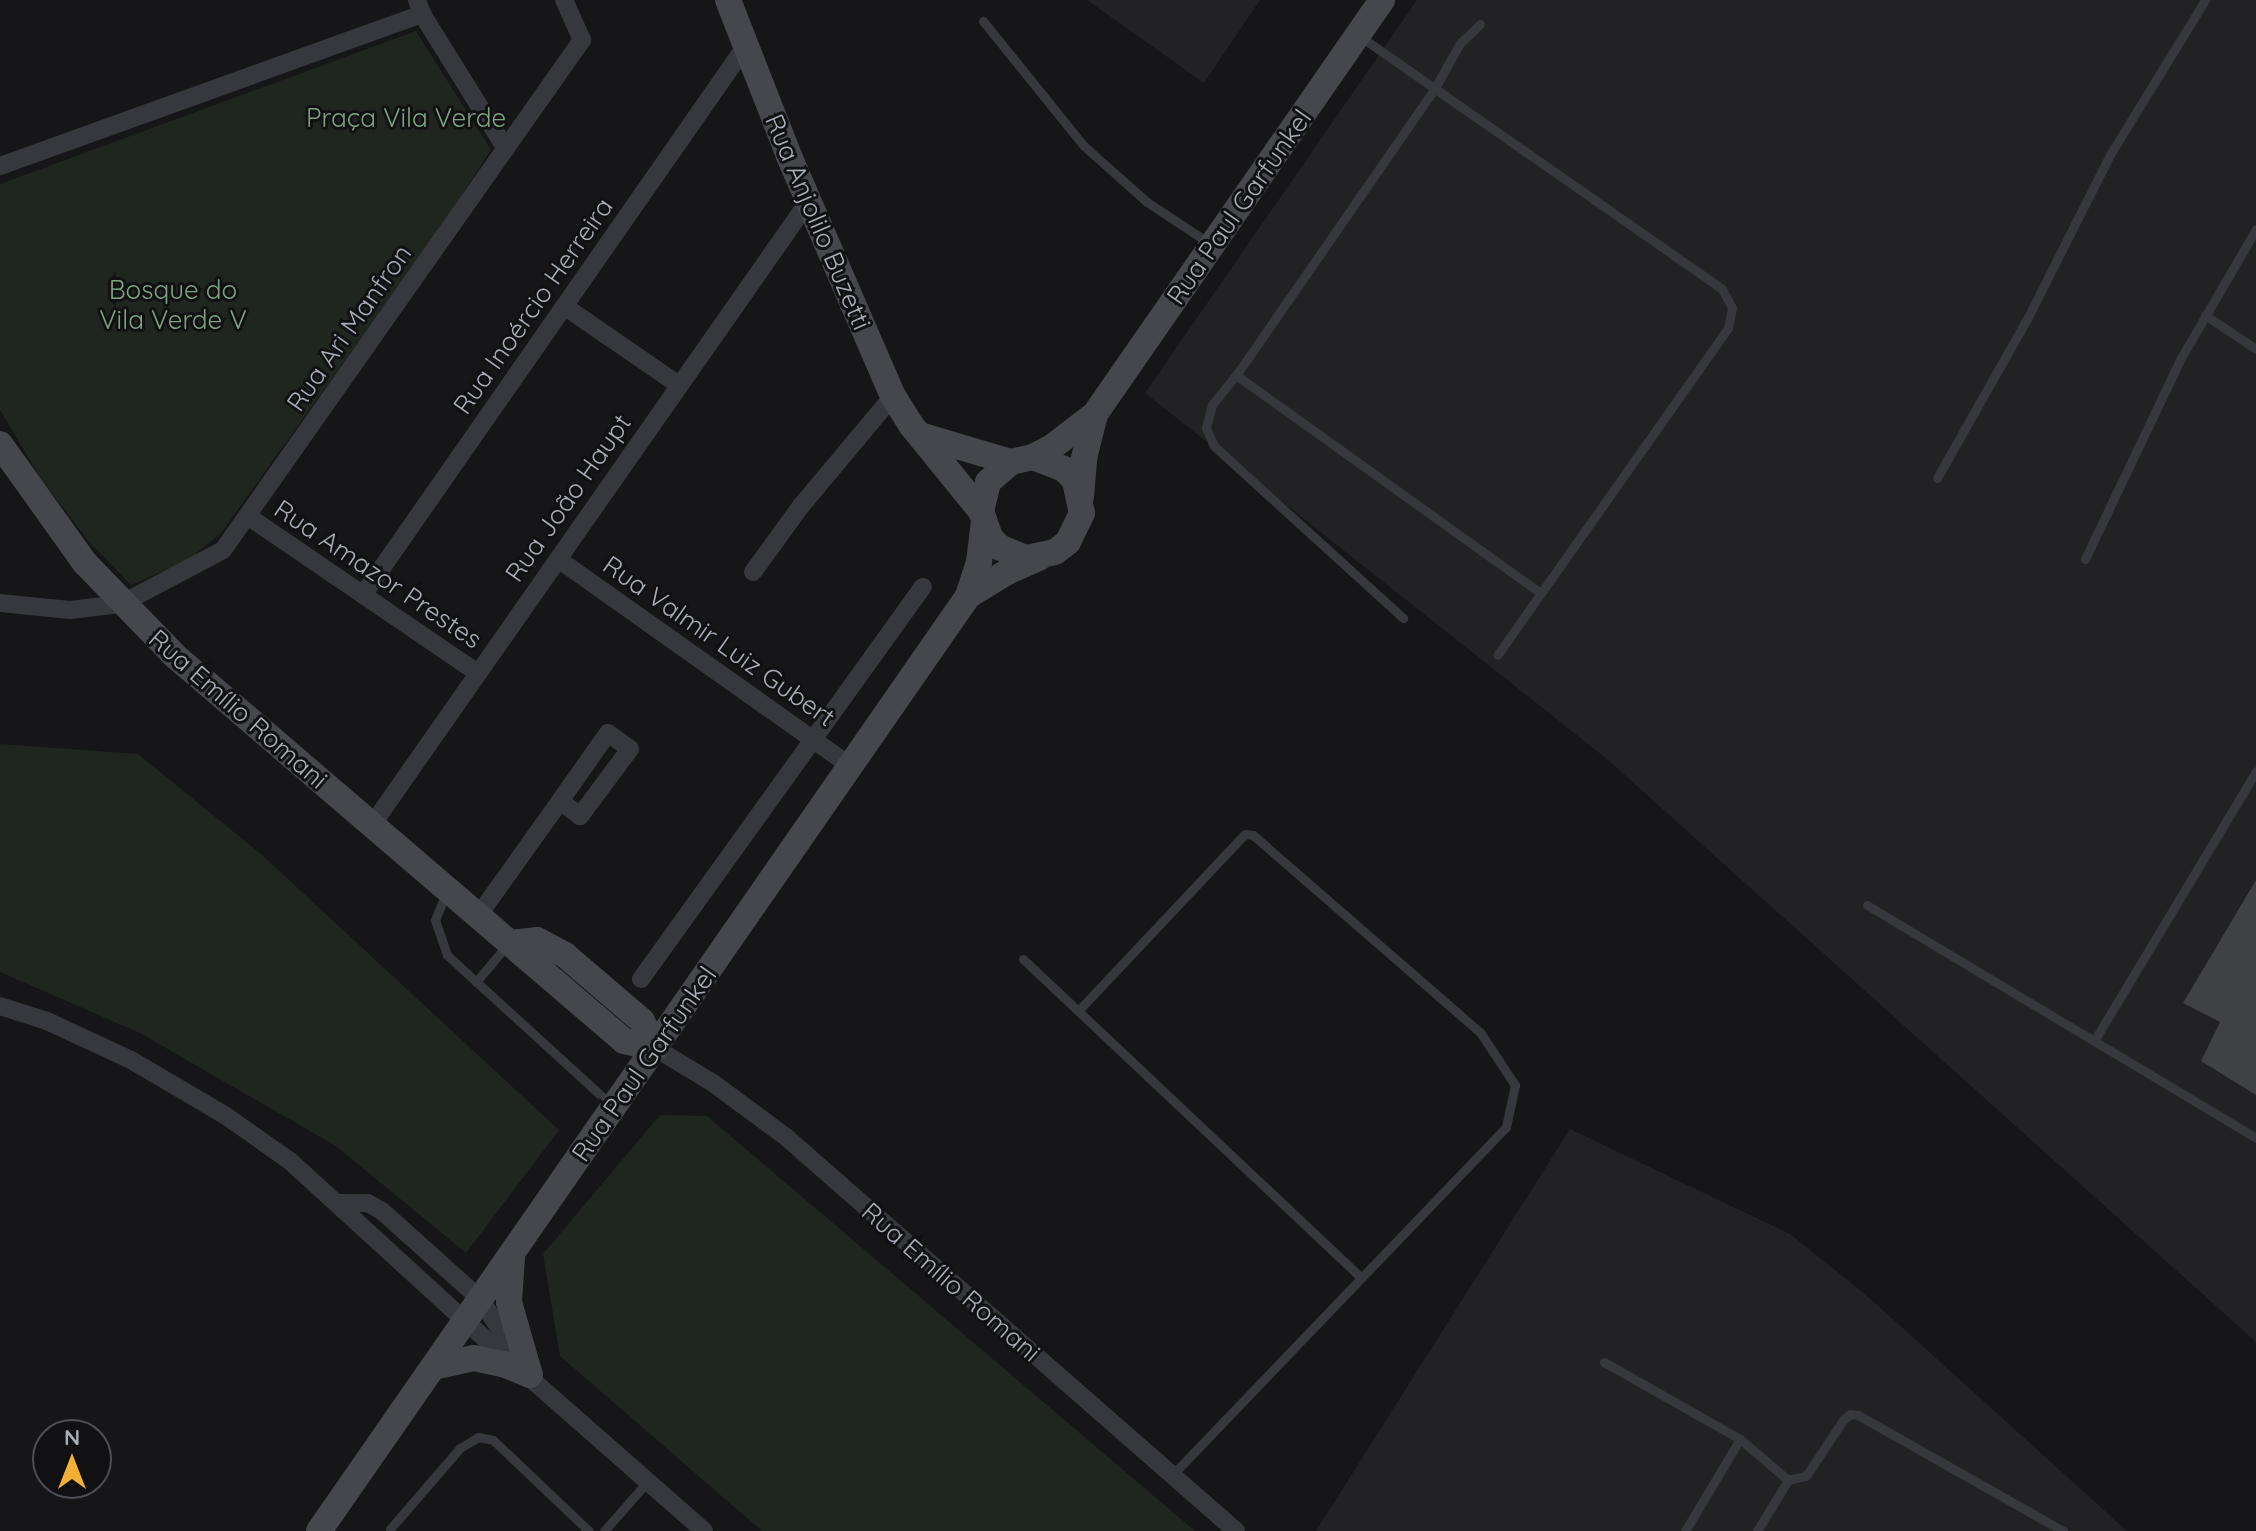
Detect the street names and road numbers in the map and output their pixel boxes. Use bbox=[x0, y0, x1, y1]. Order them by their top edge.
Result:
street label: Rua Paul Garfunkel bbox=[1160, 103, 1318, 311]
street label: Rua Anjolilo Buzetti bbox=[758, 109, 878, 335]
street label: Rua Inoércio Herreira bbox=[447, 192, 619, 420]
street label: Rua Ari Manfron bbox=[280, 239, 418, 417]
street label: Rua João Haupt bbox=[499, 408, 637, 588]
street label: Rua Amazor Prestes bbox=[268, 493, 488, 655]
street label: Rua Valmir Luiz Gubert bbox=[597, 549, 841, 733]
street label: Rua Emílio Romani bbox=[142, 623, 334, 795]
street label: Rua Paul Garfunkel bbox=[565, 960, 723, 1168]
street label: Rua Emílio Romani bbox=[855, 1196, 1047, 1368]

